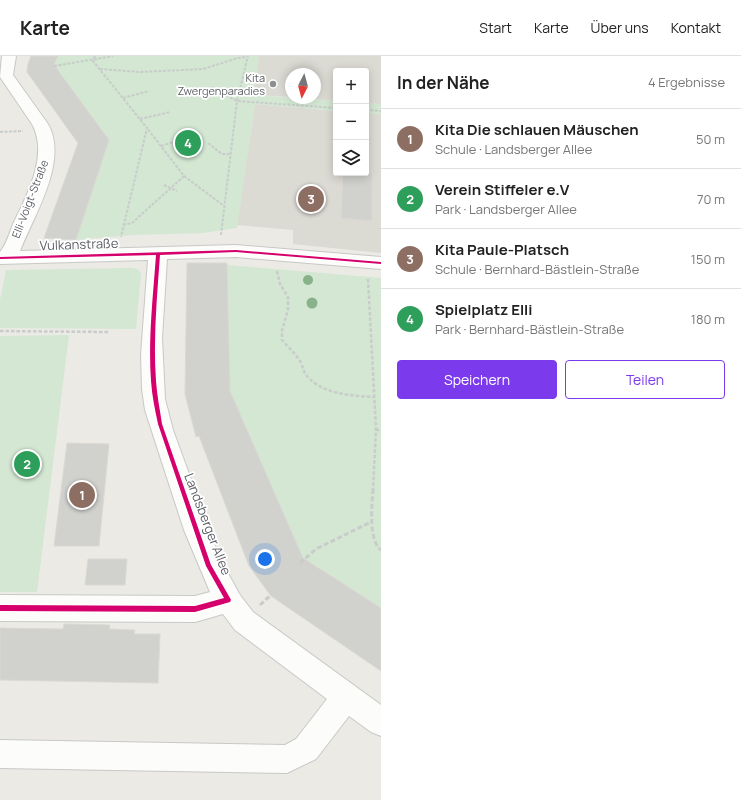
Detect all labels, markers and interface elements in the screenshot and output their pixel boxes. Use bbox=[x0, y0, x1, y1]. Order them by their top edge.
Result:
text: Karte bbox=[20, 15, 70, 41]
text: Start bbox=[479, 18, 512, 37]
text: Karte bbox=[534, 18, 569, 37]
text: Über uns bbox=[591, 18, 649, 37]
text: Kontakt bbox=[671, 18, 721, 37]
north arrow bbox=[285, 68, 321, 104]
map controls bbox=[333, 68, 369, 176]
button: + bbox=[333, 68, 369, 104]
place label: Kita Zwergenparadies bbox=[177, 70, 265, 98]
text: In der Nähe bbox=[397, 71, 490, 94]
text: 4 Ergebnisse bbox=[648, 73, 725, 91]
marker: Kita Zwergenparadies bbox=[268, 79, 278, 89]
button: − bbox=[333, 104, 369, 140]
text: Kita Die schlauen Mäuschen bbox=[435, 119, 639, 140]
pin: 4 bbox=[175, 128, 201, 158]
text: 1 bbox=[407, 130, 413, 148]
text: 50 m bbox=[696, 130, 725, 148]
button: layers bbox=[333, 140, 369, 176]
text: Schule · Landsberger Allee bbox=[435, 140, 592, 158]
street label: Elli-Voigt-Straße bbox=[8, 157, 52, 240]
text: Verein Stiffeler e.V bbox=[435, 179, 569, 200]
pin: 3 bbox=[298, 184, 324, 214]
text: 2 bbox=[406, 190, 414, 208]
text: 70 m bbox=[697, 190, 725, 208]
text: Park · Landsberger Allee bbox=[435, 200, 577, 218]
street label: Vulkanstraße bbox=[39, 234, 119, 254]
text: Kita Paule-Platsch bbox=[435, 239, 569, 260]
text: 3 bbox=[406, 250, 414, 268]
text: 150 m bbox=[691, 250, 725, 268]
text: Schule · Bernhard-Bästlein-Straße bbox=[435, 260, 639, 278]
text: Spielplatz Elli bbox=[435, 299, 533, 320]
text: 4 bbox=[406, 310, 414, 328]
text: 180 m bbox=[691, 310, 725, 328]
text: Park · Bernhard-Bästlein-Straße bbox=[435, 320, 624, 338]
button: Speichern bbox=[397, 360, 557, 399]
button: Teilen bbox=[565, 360, 725, 399]
pin: 2 bbox=[14, 449, 40, 479]
street label: Landsberger Allee bbox=[180, 470, 236, 578]
pin: 1 bbox=[69, 480, 95, 510]
your location bbox=[255, 549, 275, 569]

